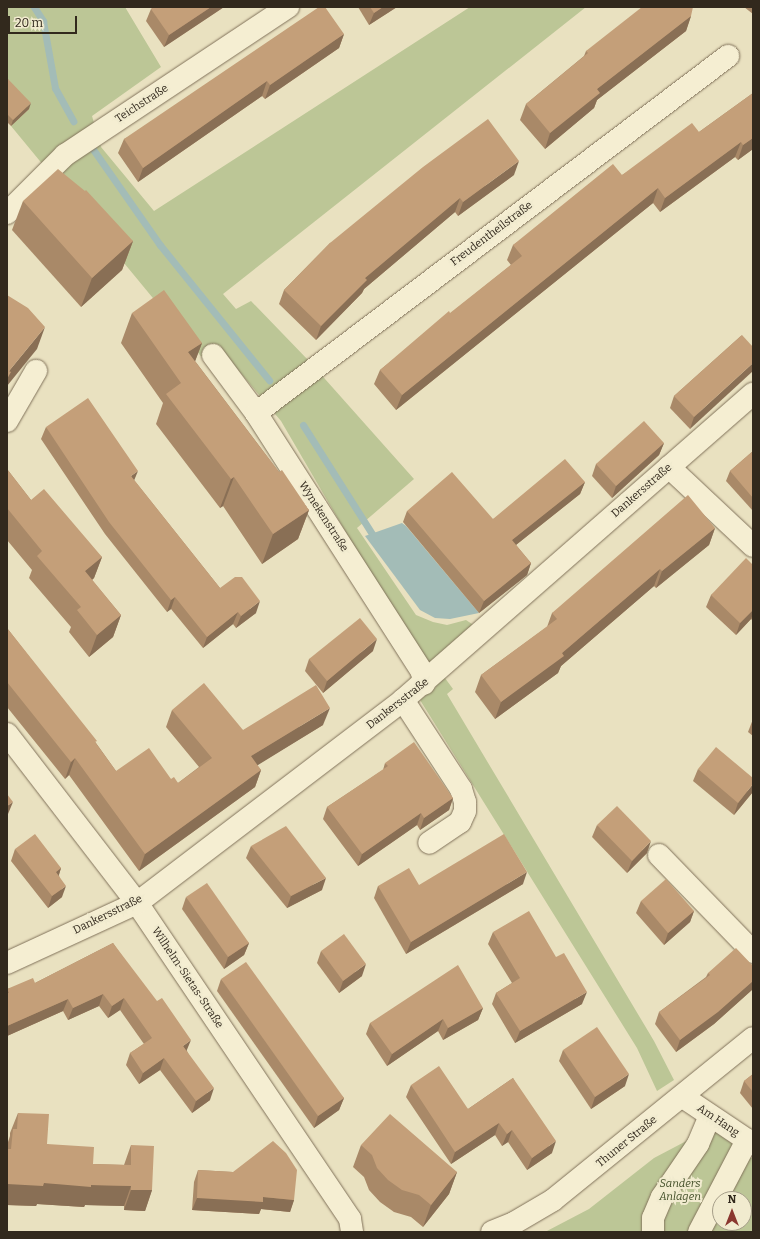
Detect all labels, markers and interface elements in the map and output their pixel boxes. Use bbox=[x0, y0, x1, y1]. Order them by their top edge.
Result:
scale bar bbox=[10, 8, 79, 34]
text: 20 m bbox=[15, 16, 43, 30]
street label: Teichstraße bbox=[113, 82, 171, 126]
street label: Freudentheilstraße bbox=[449, 199, 535, 269]
street label: Dankersstraße bbox=[609, 461, 675, 521]
street label: Wynekenstraße bbox=[295, 479, 351, 555]
street label: Dankersstraße bbox=[364, 676, 432, 732]
street label: Dankersstraße bbox=[71, 893, 145, 937]
street label: Wilhelm-Sietas-Straße bbox=[148, 925, 226, 1031]
street label: Am Hang bbox=[694, 1102, 742, 1140]
street label: Thuner Straße bbox=[594, 1114, 660, 1170]
park label: Sanders Anlagen bbox=[659, 1178, 701, 1204]
north arrow bbox=[712, 1191, 752, 1231]
text: N bbox=[728, 1193, 736, 1206]

